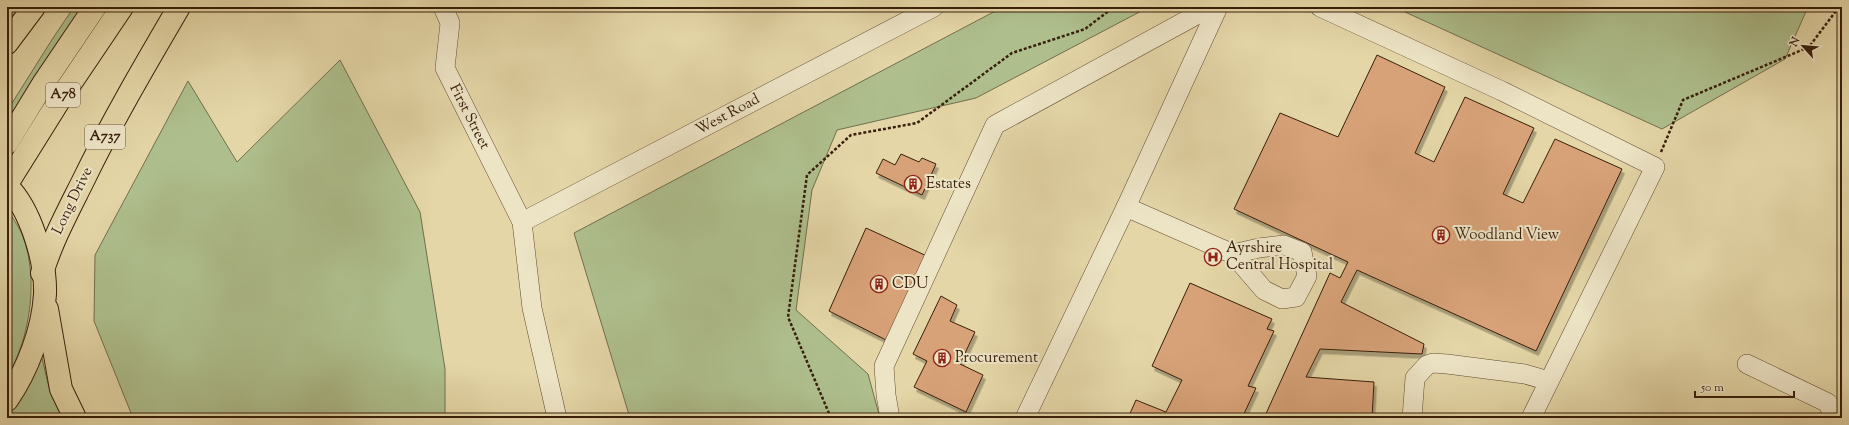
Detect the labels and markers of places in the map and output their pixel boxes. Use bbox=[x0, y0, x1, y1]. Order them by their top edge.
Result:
building icon: Estates bbox=[903, 174, 923, 194]
place label: Estates bbox=[926, 174, 971, 195]
building icon: Woodland View bbox=[1431, 225, 1451, 245]
place label: Woodland View bbox=[1454, 225, 1559, 246]
place label: Ayrshire Central Hospital bbox=[1226, 238, 1333, 276]
hospital icon: Ayrshire Central Hospital bbox=[1203, 247, 1223, 267]
building icon: CDU bbox=[869, 274, 889, 294]
place label: CDU bbox=[892, 274, 928, 295]
building icon: Procurement bbox=[932, 348, 952, 368]
place label: Procurement bbox=[955, 348, 1038, 369]

